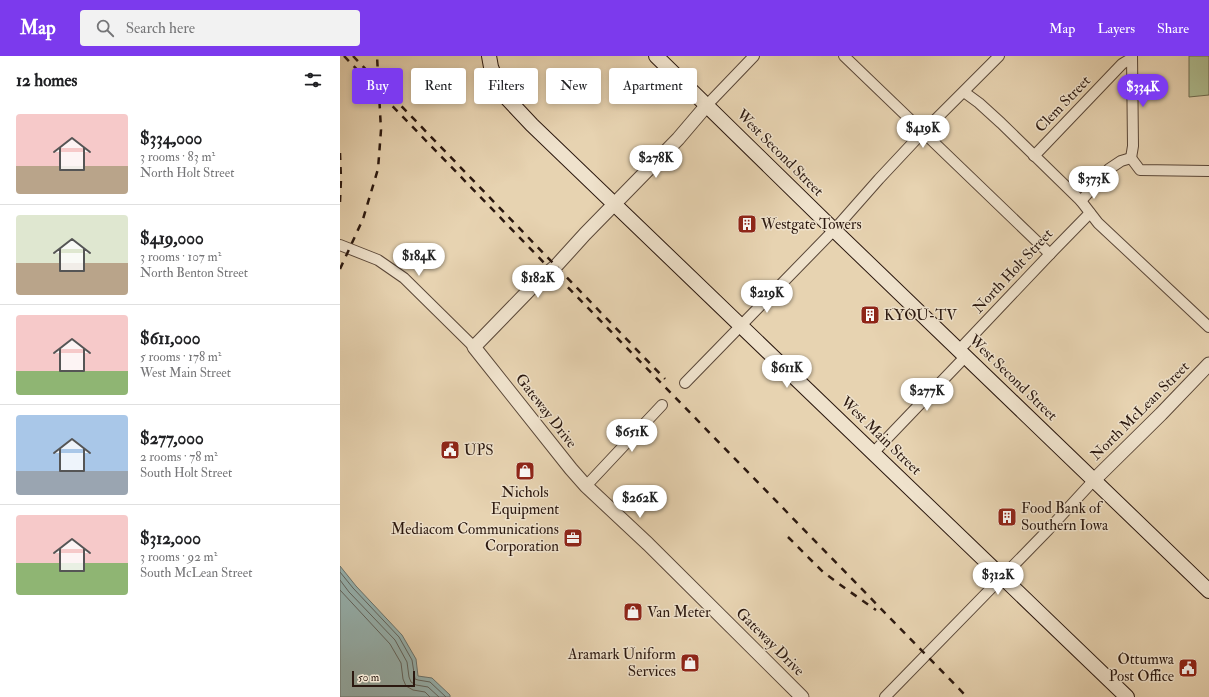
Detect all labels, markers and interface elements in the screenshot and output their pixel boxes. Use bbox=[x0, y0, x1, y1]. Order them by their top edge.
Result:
search box bbox=[80, 10, 360, 46]
text: Map bbox=[20, 16, 56, 40]
icon: search bbox=[94, 17, 116, 39]
text: Search here bbox=[126, 19, 195, 38]
text: Map bbox=[1049, 20, 1075, 37]
text: Layers bbox=[1097, 20, 1135, 37]
text: Share bbox=[1157, 20, 1189, 37]
chip: Buy bbox=[352, 68, 403, 104]
chip: Rent bbox=[411, 68, 466, 104]
chip: Filters bbox=[474, 68, 538, 104]
chip: New bbox=[546, 68, 601, 104]
chip: Apartment bbox=[609, 68, 697, 104]
icon: filters bbox=[302, 69, 324, 91]
text: 12 homes bbox=[16, 70, 77, 91]
street label: Clem Street bbox=[1031, 71, 1095, 136]
pin: $334K bbox=[1115, 74, 1171, 108]
text: $334K bbox=[1126, 79, 1160, 95]
street label: West Second Street bbox=[732, 105, 828, 201]
pin: $419K bbox=[895, 115, 951, 149]
text: $419K bbox=[906, 120, 940, 136]
text: $334,000 bbox=[140, 128, 202, 149]
icon: home bbox=[48, 130, 96, 178]
pin: $278K bbox=[628, 145, 684, 179]
text: 3 rooms · 83 m² bbox=[140, 149, 215, 165]
text: $278K bbox=[638, 150, 674, 166]
text: North Holt Street bbox=[140, 165, 234, 181]
pin: $373K bbox=[1066, 166, 1122, 200]
text: $373K bbox=[1078, 171, 1110, 187]
building icon: Westgate Towers bbox=[736, 213, 758, 235]
place label: Westgate Towers bbox=[760, 215, 862, 234]
street label: North Holt Street bbox=[969, 225, 1057, 317]
text: $419,000 bbox=[140, 228, 204, 249]
icon: home bbox=[48, 231, 96, 279]
pin: $184K bbox=[391, 243, 447, 277]
text: $184K bbox=[402, 248, 436, 264]
text: 3 rooms · 107 m² bbox=[140, 249, 221, 265]
text: North Benton Street bbox=[140, 265, 248, 281]
pin: $182K bbox=[510, 265, 566, 299]
text: $182K bbox=[521, 270, 555, 286]
pin: $219K bbox=[739, 280, 795, 314]
text: $219K bbox=[750, 285, 784, 301]
building icon: KYOU-TV bbox=[859, 304, 881, 326]
place label: KYOU-TV bbox=[884, 306, 958, 325]
text: $611,000 bbox=[140, 328, 200, 349]
street label: West Second Street bbox=[964, 330, 1061, 425]
icon: home bbox=[48, 331, 96, 379]
text: 5 rooms · 178 m² bbox=[140, 349, 222, 365]
pin: $611K bbox=[759, 355, 815, 389]
street label: North McLean Street bbox=[1087, 357, 1194, 464]
text: $611K bbox=[771, 360, 803, 376]
text: West Main Street bbox=[140, 365, 231, 381]
street label: Gateway Drive bbox=[511, 370, 581, 452]
pin: $277K bbox=[899, 378, 955, 412]
text: $277K bbox=[910, 383, 944, 399]
street label: West Main Street bbox=[836, 392, 925, 479]
pin: $651K bbox=[604, 419, 660, 453]
text: $651K bbox=[615, 424, 649, 440]
text: $277,000 bbox=[140, 428, 204, 449]
icon: home bbox=[48, 431, 96, 479]
public building icon: UPS bbox=[439, 439, 461, 461]
place label: UPS bbox=[464, 441, 494, 460]
text: 2 rooms · 78 m² bbox=[140, 449, 218, 465]
shop icon: Nichols Equipment bbox=[514, 460, 536, 482]
text: South Holt Street bbox=[140, 465, 232, 481]
place label: Nichols Equipment bbox=[491, 483, 559, 520]
pin: $262K bbox=[612, 485, 668, 519]
text: $262K bbox=[622, 490, 658, 506]
place label: Food Bank of Southern Iowa bbox=[1021, 499, 1109, 535]
building icon: Food Bank of Southern Iowa bbox=[996, 506, 1018, 528]
place label: Mediacom Communications Corporation bbox=[391, 520, 559, 557]
office icon: Mediacom Communications Corporation bbox=[562, 527, 584, 549]
text: $312,000 bbox=[140, 528, 201, 549]
icon: home bbox=[48, 531, 96, 579]
text: 3 rooms · 92 m² bbox=[140, 549, 217, 565]
pin: $312K bbox=[970, 562, 1026, 596]
text: South McLean Street bbox=[140, 565, 252, 581]
text: $312K bbox=[982, 567, 1014, 583]
shop icon: Van Meter bbox=[622, 601, 644, 623]
place label: Van Meter bbox=[647, 603, 711, 622]
street label: Gateway Drive bbox=[732, 604, 808, 680]
place label: Aramark Uniform Services bbox=[567, 645, 676, 681]
place label: Ottumwa Post Office bbox=[1109, 650, 1175, 686]
shop icon: Aramark Uniform Services bbox=[679, 652, 701, 674]
public building icon: Ottumwa Post Office bbox=[1177, 657, 1199, 679]
scale bar bbox=[352, 669, 415, 688]
text: 50 m bbox=[358, 671, 379, 684]

